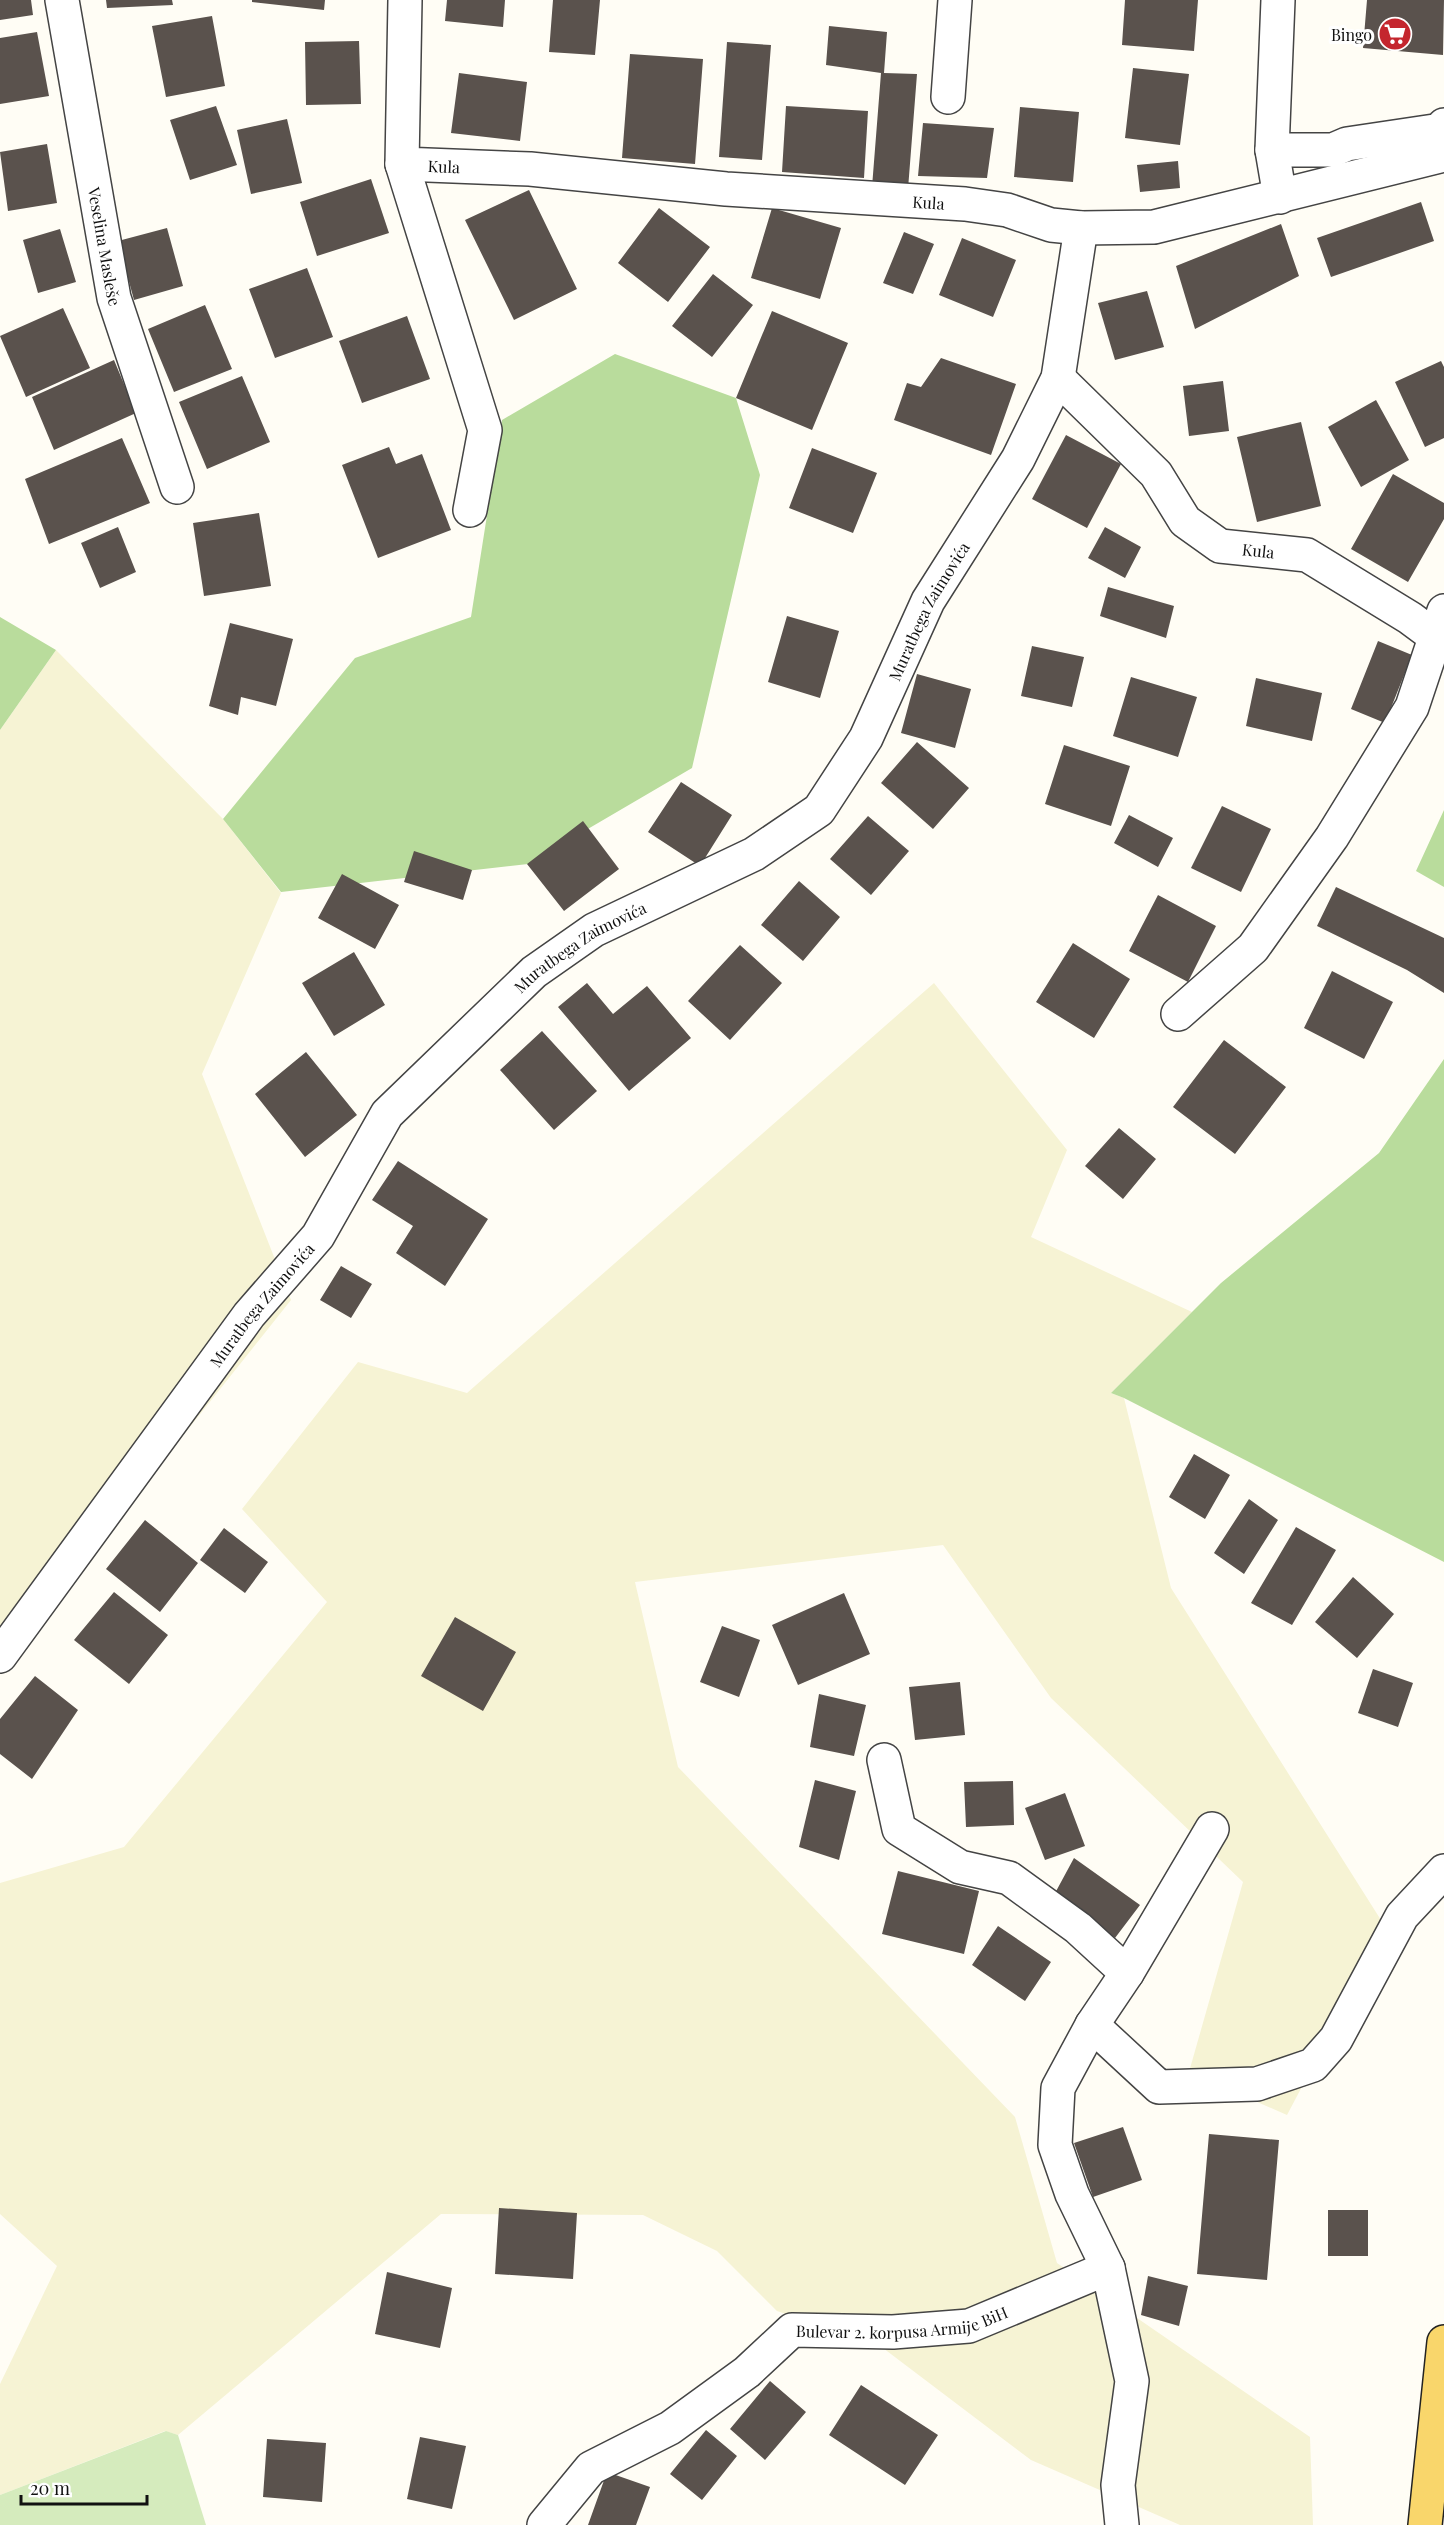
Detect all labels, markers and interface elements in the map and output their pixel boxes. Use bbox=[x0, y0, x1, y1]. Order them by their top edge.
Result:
supermarket icon: Bingo bbox=[1377, 16, 1413, 52]
place label: Bingo bbox=[1331, 24, 1372, 45]
street label: Kula bbox=[427, 155, 461, 177]
street label: Veselina Masleše bbox=[84, 184, 126, 308]
street label: Kula bbox=[912, 190, 945, 213]
street label: Muratbega Zaimovića bbox=[883, 538, 973, 684]
street label: Kula bbox=[1241, 538, 1276, 562]
street label: Muratbega Zaimovića bbox=[509, 896, 649, 997]
street label: Muratbega Zaimovića bbox=[204, 1238, 318, 1371]
street label: Bulevar 2. korpusa Armije BiH bbox=[796, 2301, 1010, 2343]
scale bar bbox=[21, 2468, 147, 2506]
text: 20 m bbox=[30, 2476, 70, 2500]

